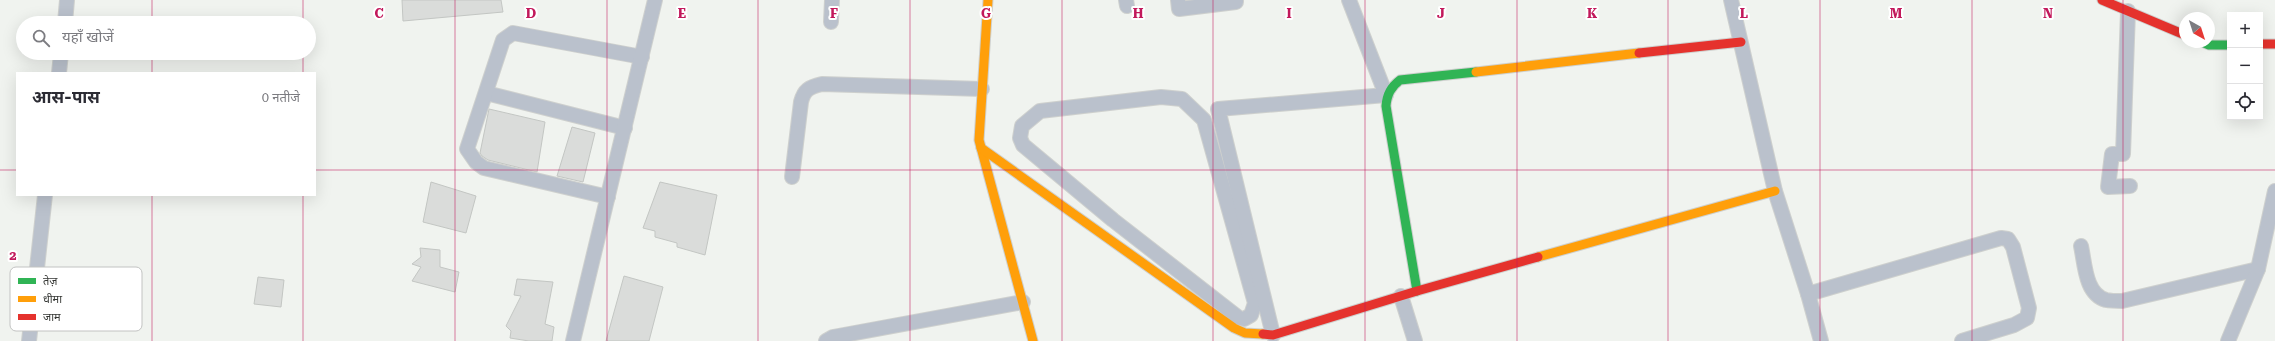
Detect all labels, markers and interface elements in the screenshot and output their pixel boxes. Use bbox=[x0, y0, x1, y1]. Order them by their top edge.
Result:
text: C bbox=[374, 6, 384, 21]
text: D bbox=[526, 6, 536, 21]
text: E bbox=[678, 6, 686, 21]
text: F bbox=[830, 6, 838, 21]
text: G bbox=[981, 6, 991, 21]
text: H bbox=[1133, 6, 1144, 21]
text: I bbox=[1286, 6, 1292, 21]
text: J bbox=[1437, 6, 1445, 21]
text: K bbox=[1587, 6, 1598, 21]
text: L bbox=[1740, 6, 1748, 21]
text: M bbox=[1890, 6, 1903, 21]
text: N bbox=[2043, 6, 2053, 21]
north arrow bbox=[2179, 12, 2215, 48]
map controls bbox=[2227, 12, 2263, 120]
button: + bbox=[2227, 12, 2263, 48]
search box bbox=[16, 16, 316, 60]
icon: search bbox=[30, 27, 52, 49]
text: यहाँ खोजें bbox=[62, 28, 114, 46]
button: − bbox=[2227, 48, 2263, 84]
button: locate bbox=[2227, 84, 2263, 120]
text: आस-पास bbox=[32, 87, 100, 107]
text: 0 नतीजे bbox=[262, 90, 300, 105]
text: 2 bbox=[9, 248, 17, 263]
legend bbox=[10, 267, 142, 331]
text: तेज़ bbox=[43, 275, 58, 288]
text: धीमा bbox=[43, 293, 62, 306]
text: जाम bbox=[43, 311, 61, 324]

